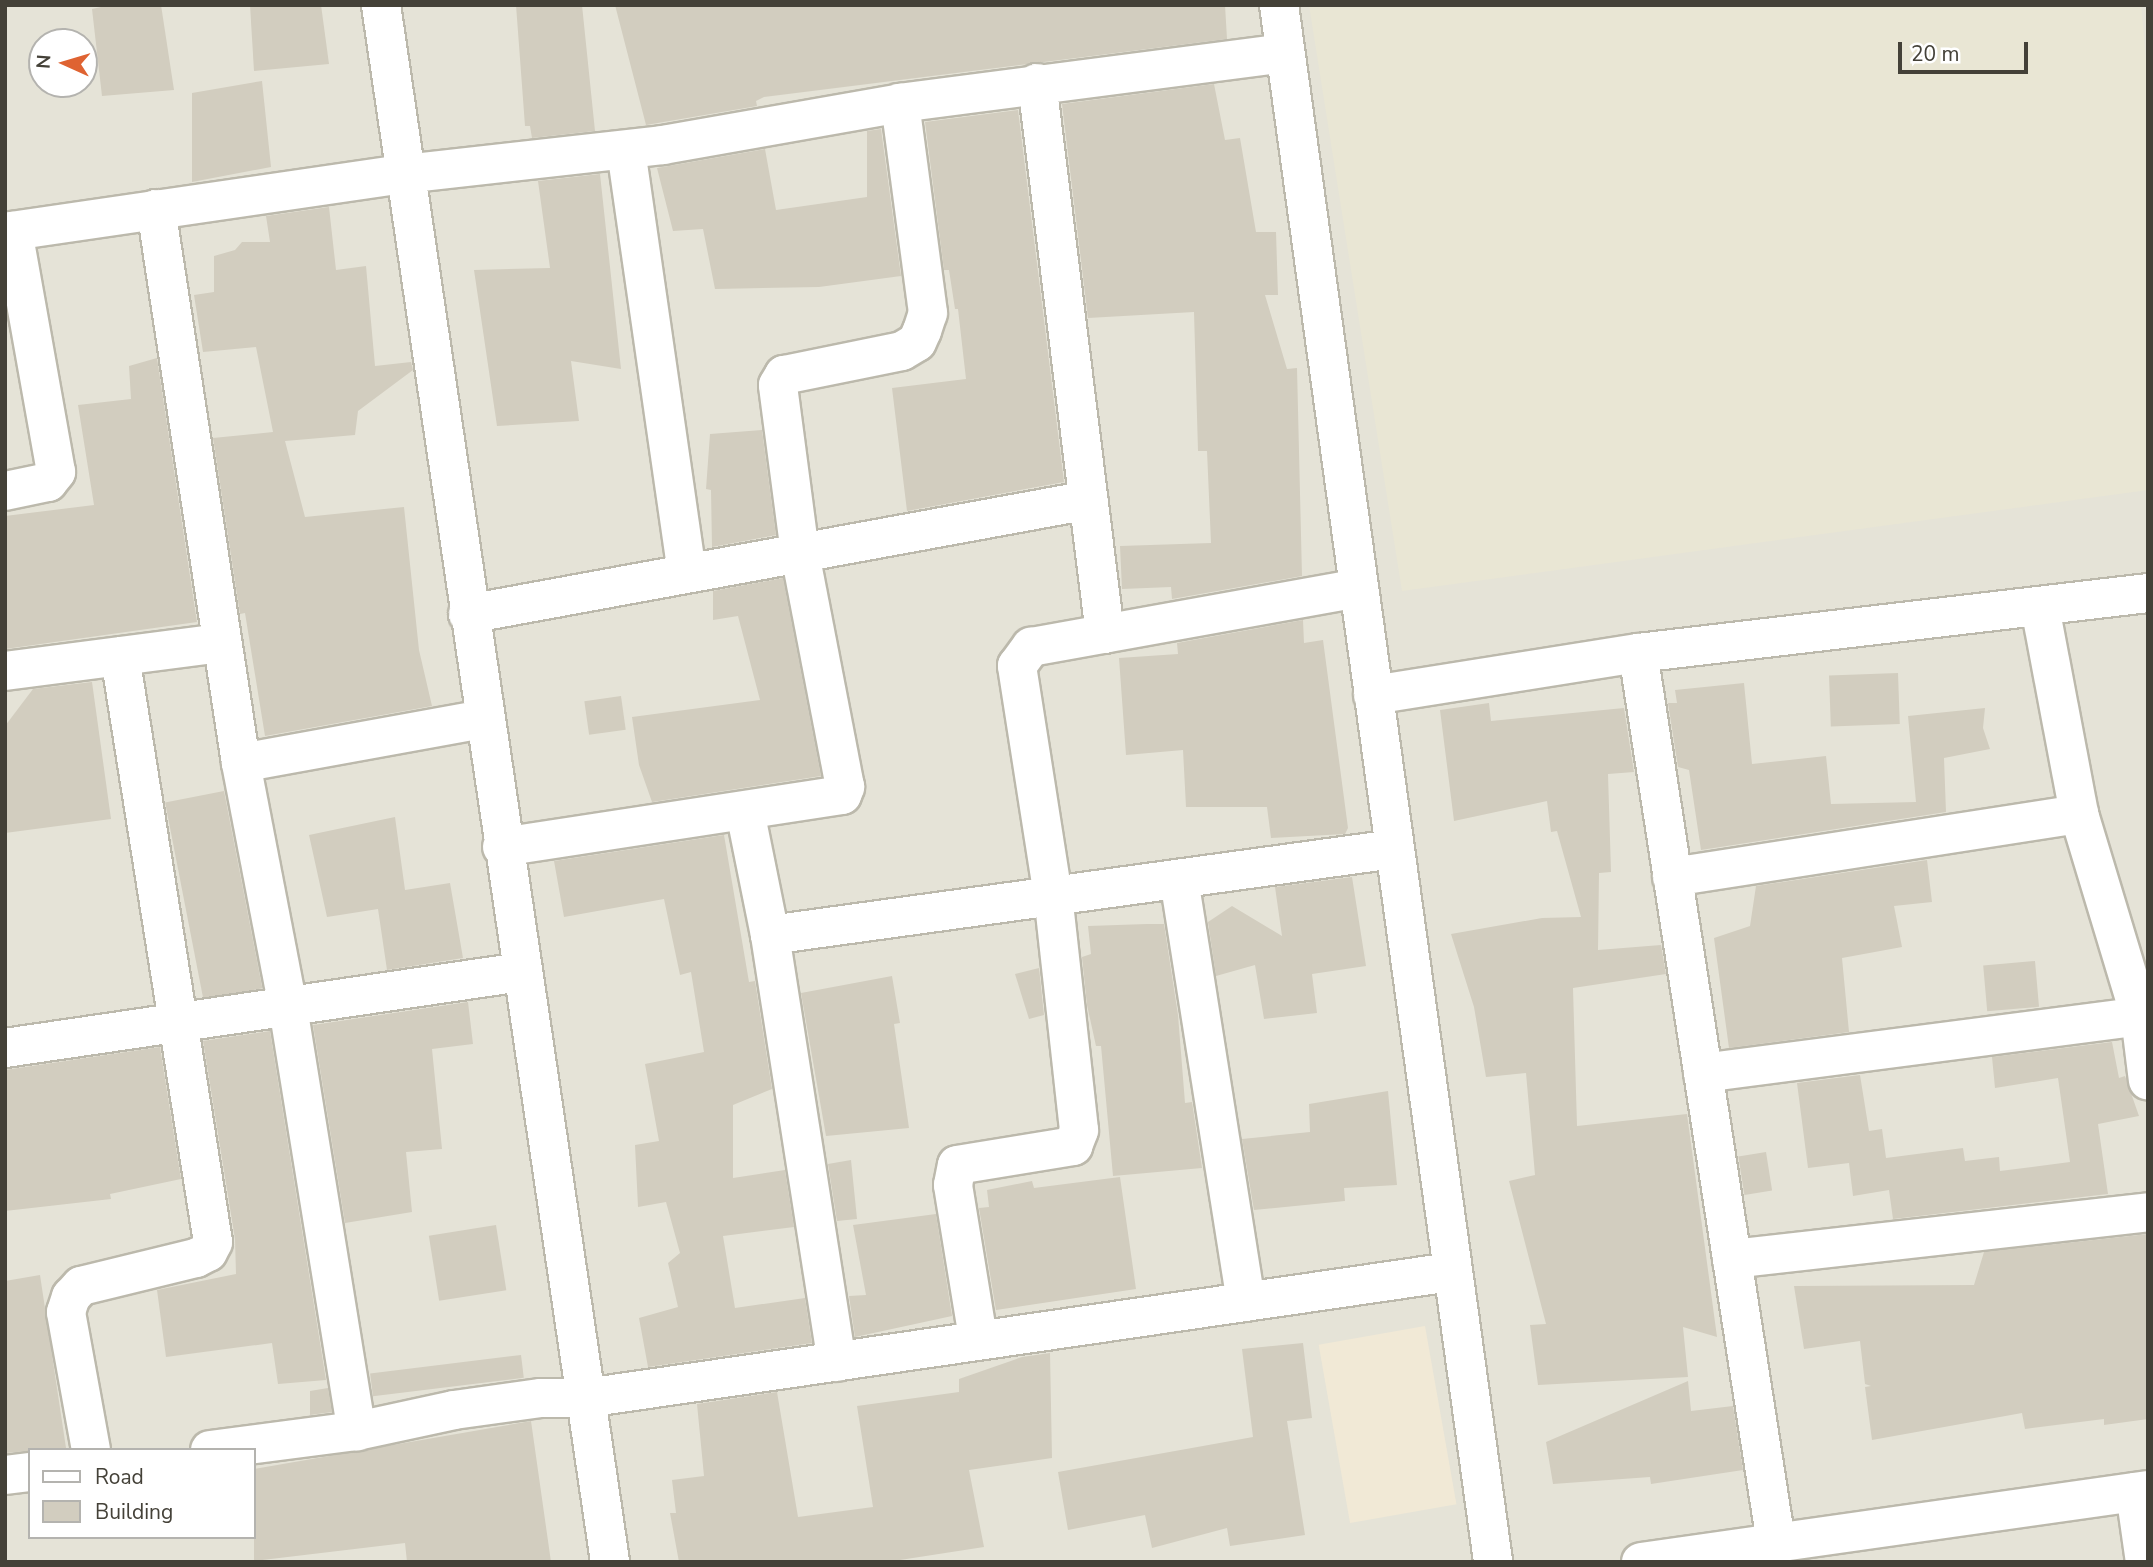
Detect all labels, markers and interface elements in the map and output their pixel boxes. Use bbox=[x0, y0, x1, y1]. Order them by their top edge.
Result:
north arrow bbox=[28, 28, 98, 98]
scale bar bbox=[1901, 28, 2030, 72]
text: 20 m bbox=[1911, 40, 1960, 68]
text: N bbox=[31, 54, 58, 70]
legend bbox=[28, 1448, 256, 1539]
text: Road bbox=[95, 1463, 144, 1491]
text: Building bbox=[95, 1498, 173, 1526]

